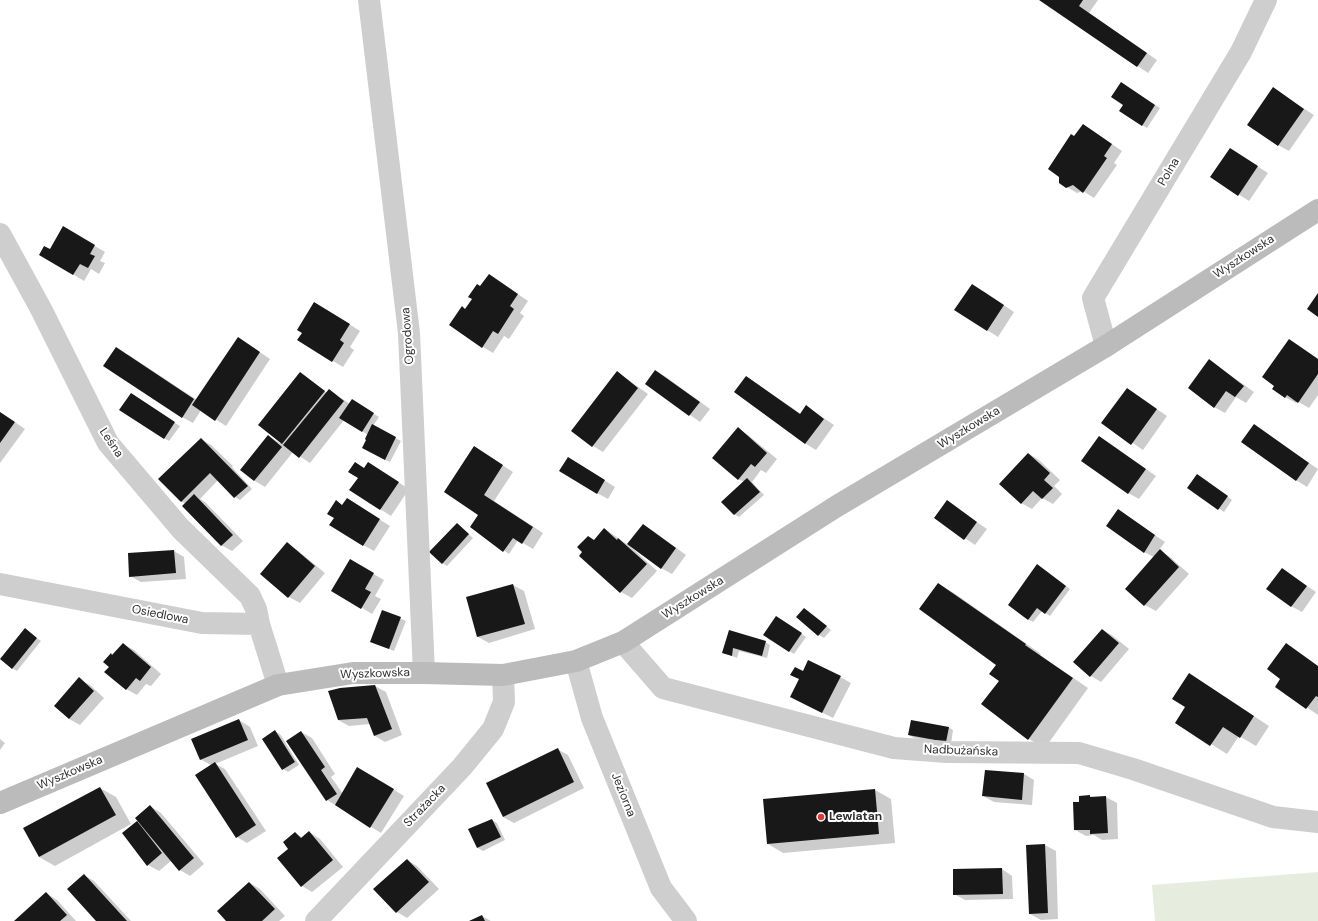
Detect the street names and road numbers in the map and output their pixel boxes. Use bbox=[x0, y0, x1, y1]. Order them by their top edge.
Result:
street label: Polna bbox=[1155, 156, 1183, 188]
street label: Wyszkowska bbox=[1211, 232, 1277, 282]
street label: Ogrodowa bbox=[399, 307, 417, 365]
street label: Wyszkowska bbox=[935, 404, 1003, 452]
street label: Leśna bbox=[96, 426, 126, 460]
street label: Wyszkowska bbox=[660, 573, 726, 623]
street label: Osiedlowa bbox=[130, 602, 190, 628]
street label: Wyszkowska bbox=[340, 666, 410, 682]
street label: Nadbużańska bbox=[924, 743, 998, 759]
street label: Wyszkowska bbox=[35, 753, 105, 793]
street label: Jeziorna bbox=[608, 771, 638, 819]
street label: Strażacka bbox=[401, 782, 449, 830]

